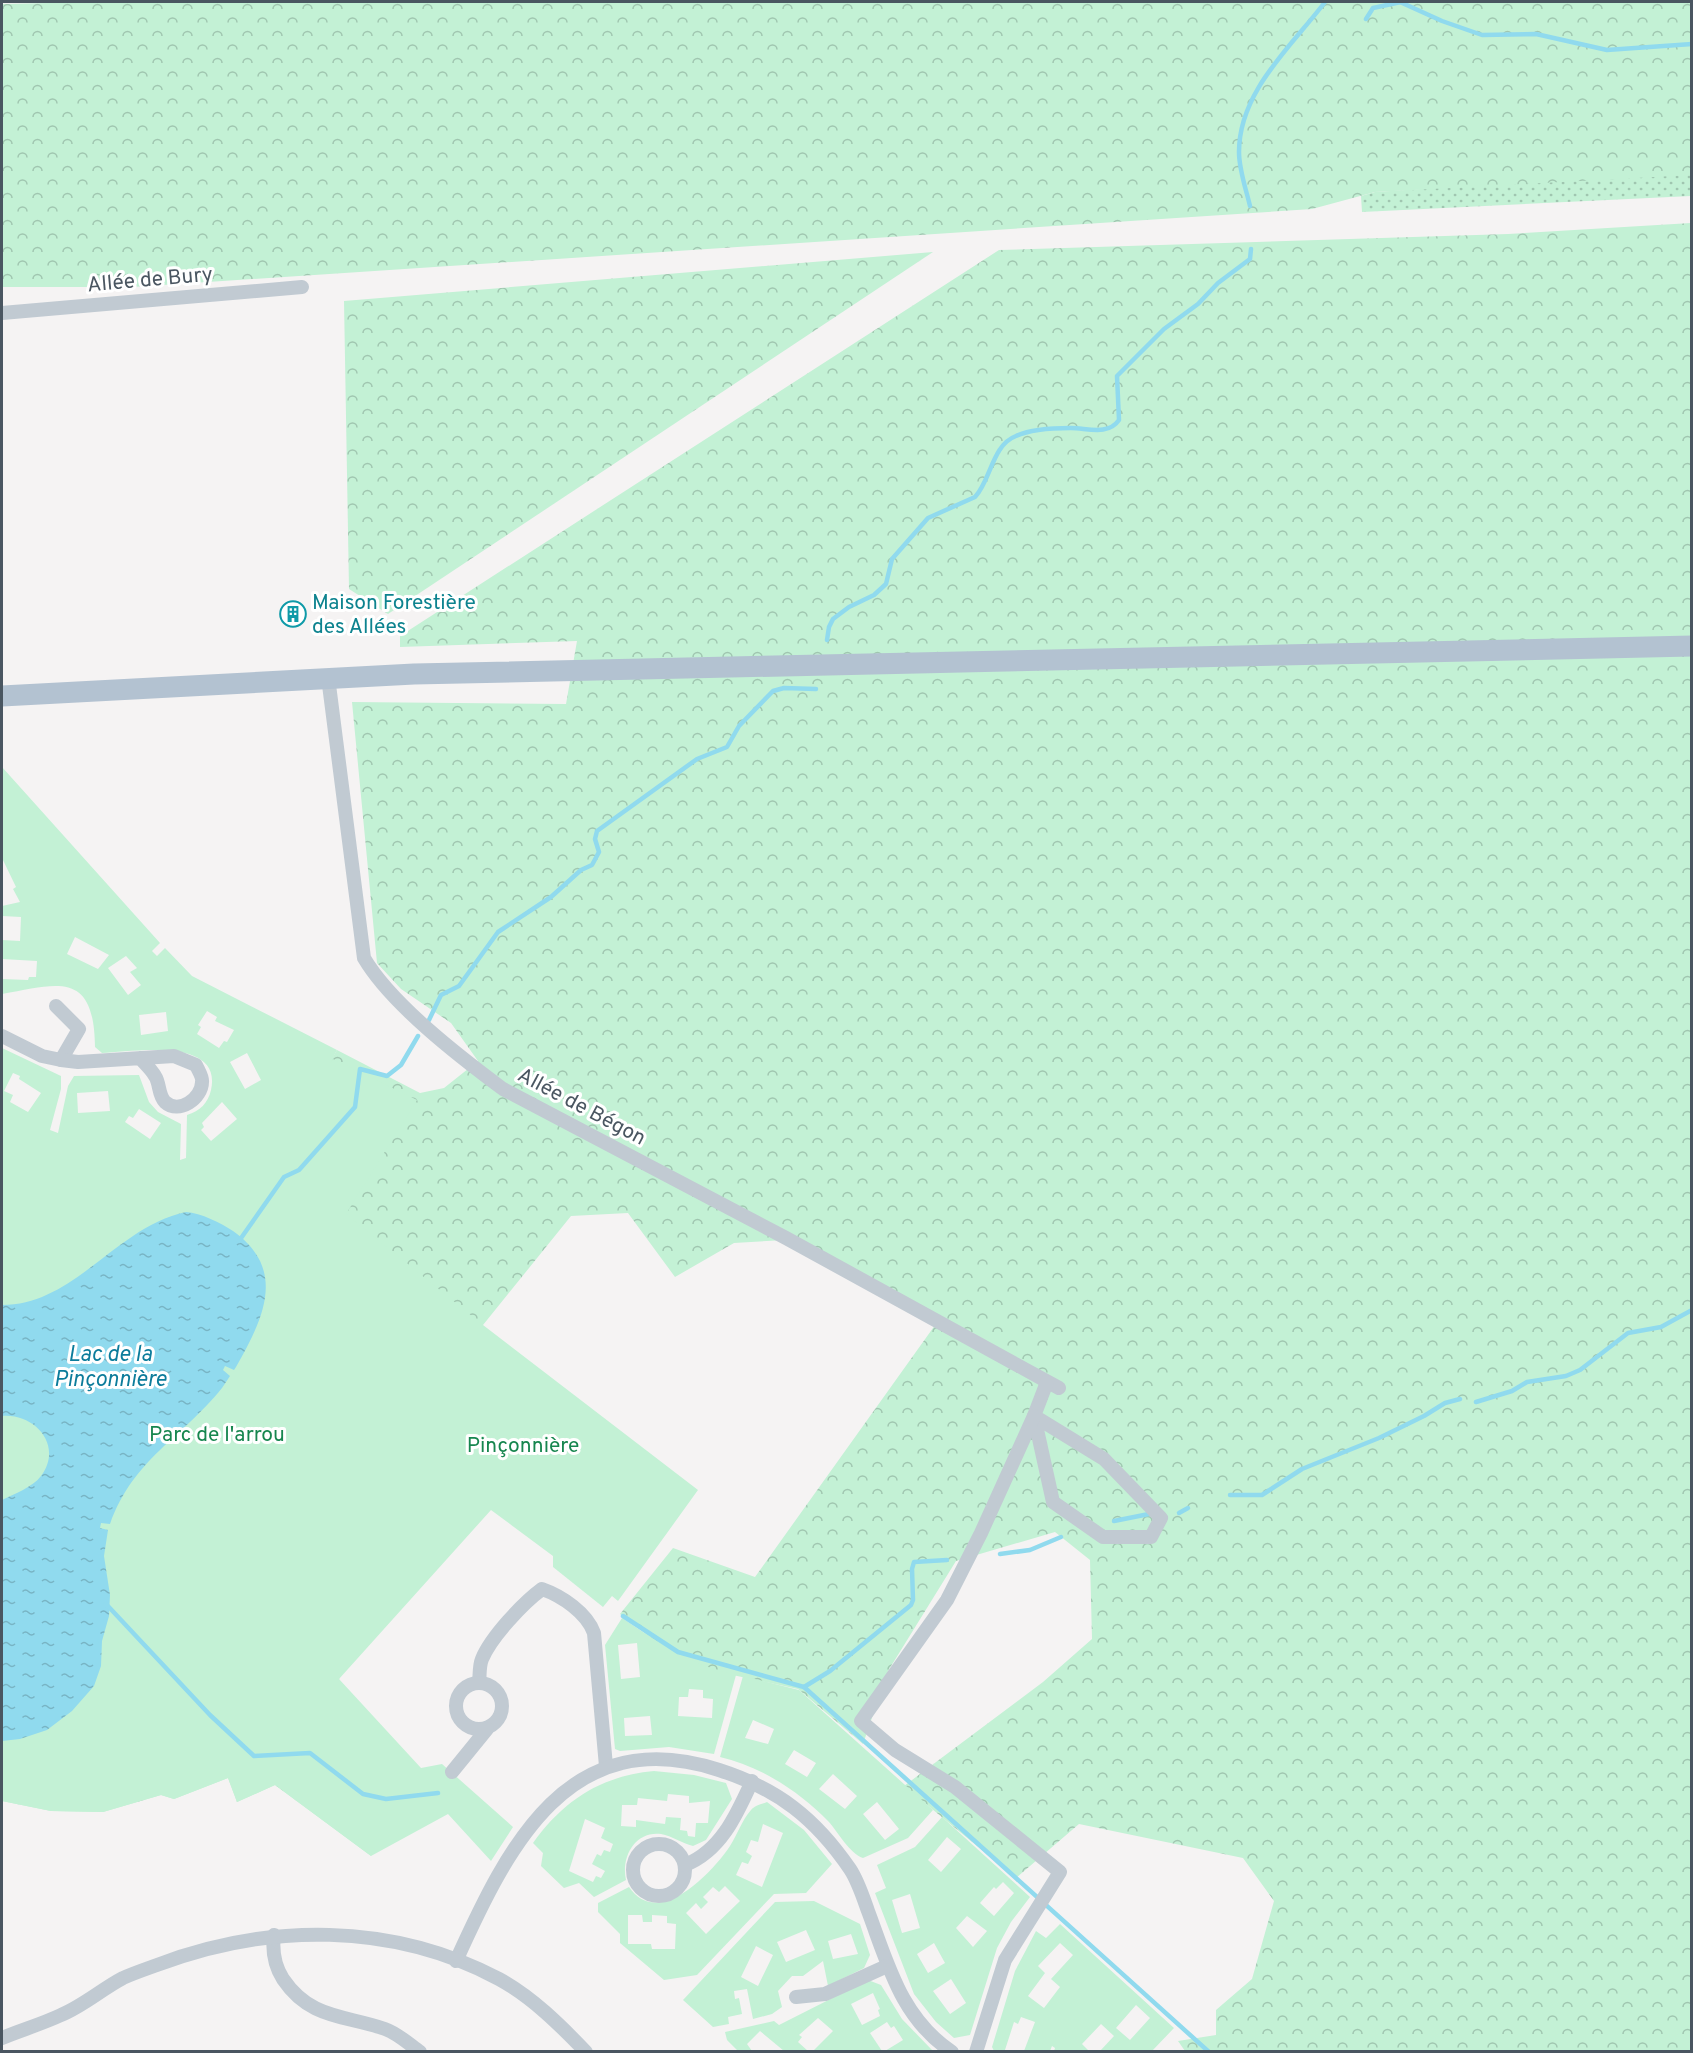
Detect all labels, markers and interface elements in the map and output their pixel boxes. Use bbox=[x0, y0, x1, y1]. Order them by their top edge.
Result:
street label: Allée de Bury bbox=[86, 262, 214, 299]
place label: Maison Forestière des Allées bbox=[312, 590, 476, 641]
building icon: Maison Forestière des Allées bbox=[278, 599, 308, 629]
street label: Allée de Bégon bbox=[513, 1062, 650, 1152]
water label: Lac de la Pinçonnière bbox=[54, 1342, 167, 1394]
park label: Parc de l'arrou bbox=[149, 1422, 285, 1449]
park label: Pinçonnière bbox=[467, 1433, 579, 1460]

